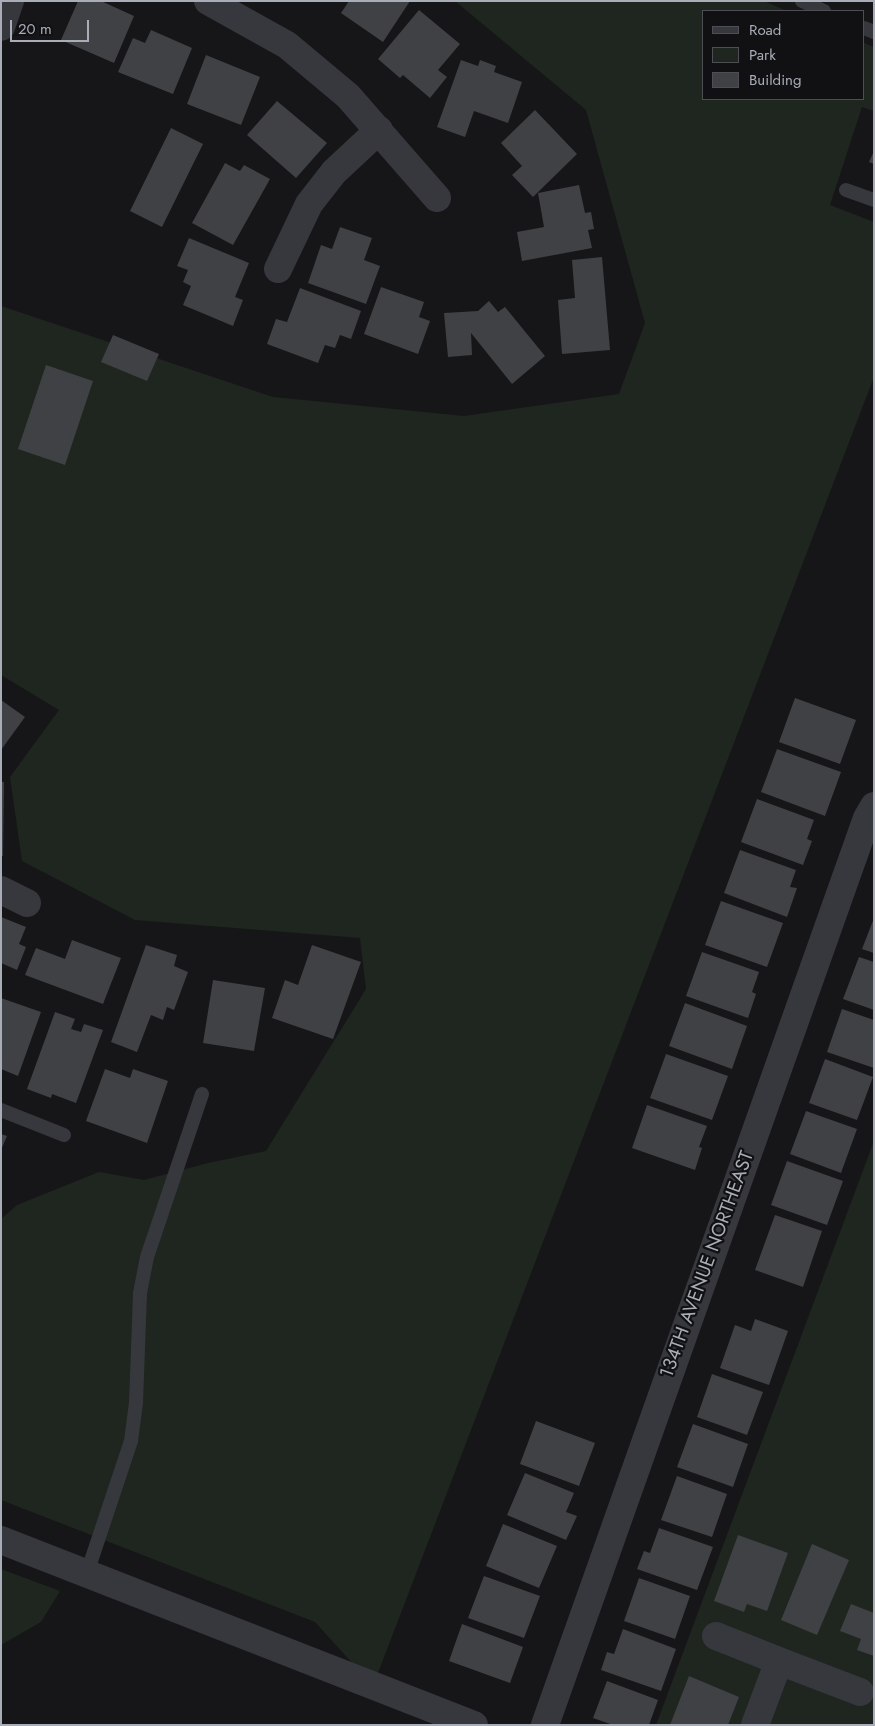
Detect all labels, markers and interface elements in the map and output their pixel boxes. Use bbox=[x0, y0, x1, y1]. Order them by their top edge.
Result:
scale bar bbox=[12, 10, 91, 42]
legend bbox=[702, 10, 865, 100]
text: 20 m bbox=[18, 18, 52, 40]
text: Road bbox=[749, 19, 781, 41]
text: Park bbox=[749, 44, 776, 66]
text: Building bbox=[749, 69, 801, 91]
street label: 134TH AVENUE NORTHEAST bbox=[656, 1149, 760, 1381]

